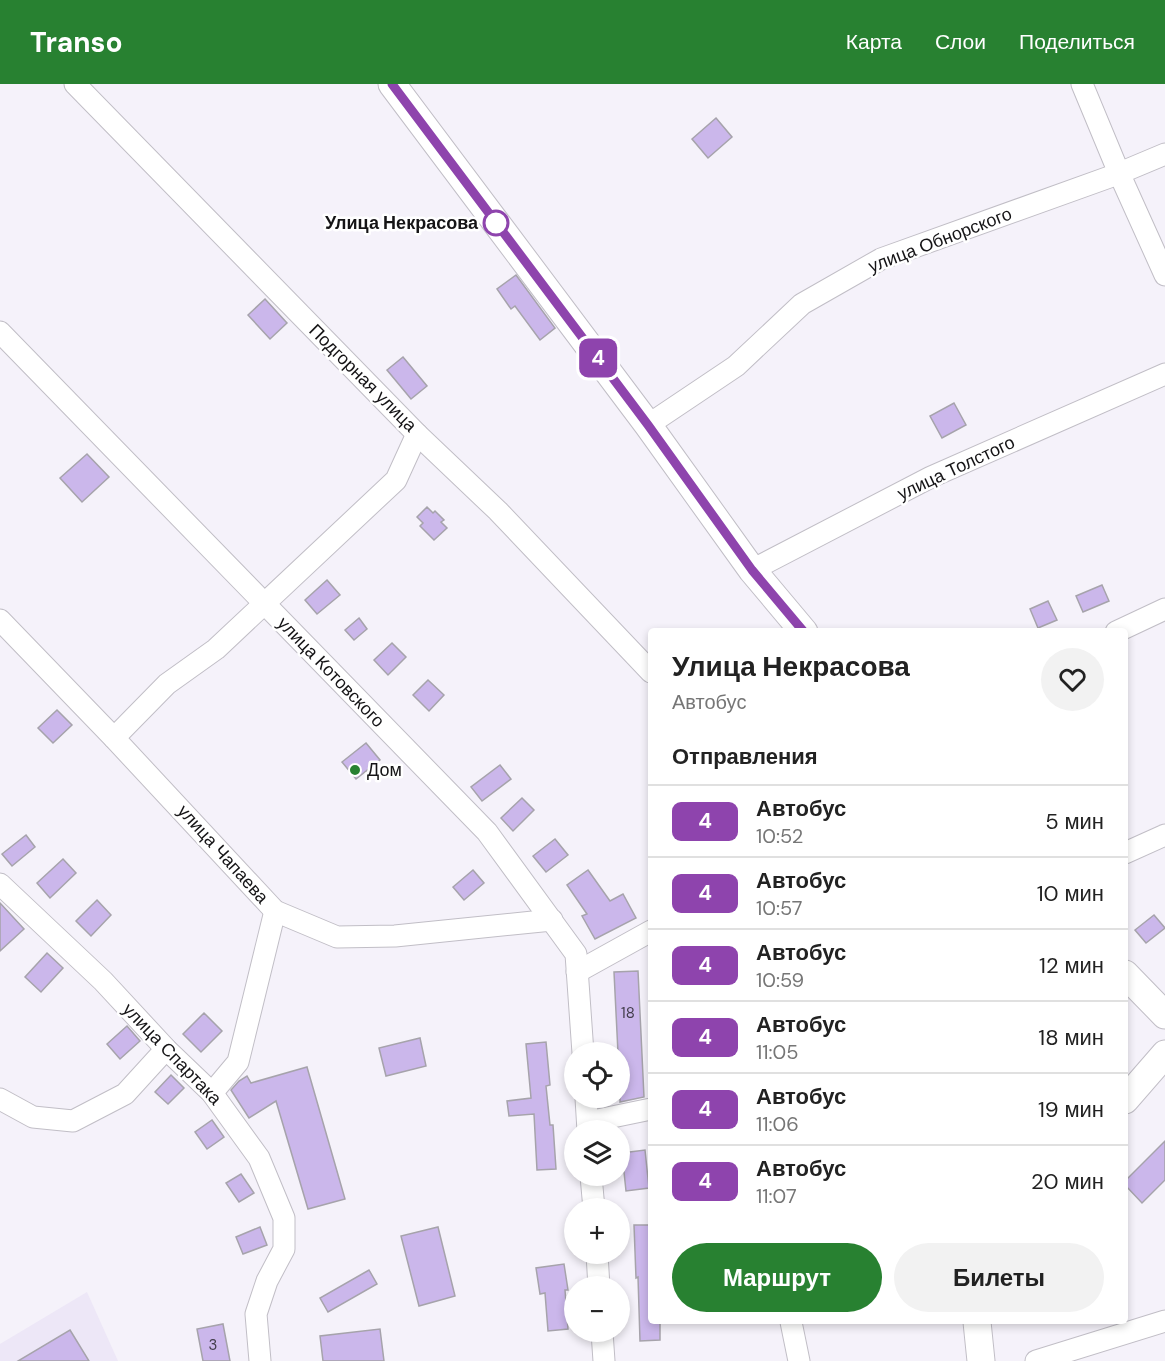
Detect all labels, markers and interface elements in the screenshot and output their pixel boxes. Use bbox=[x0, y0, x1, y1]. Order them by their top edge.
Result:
text: Transo bbox=[30, 24, 123, 61]
text: Карта bbox=[846, 28, 902, 56]
text: Слои bbox=[935, 28, 986, 56]
text: Поделиться bbox=[1019, 28, 1135, 56]
street label: улица Обнорского bbox=[865, 202, 1015, 278]
marker: Улица Некрасова bbox=[483, 210, 509, 236]
place label: Улица Некрасова bbox=[325, 211, 479, 235]
street label: Подгорная улица bbox=[304, 319, 423, 438]
line badge: 4 bbox=[578, 338, 618, 378]
text: 4 bbox=[591, 344, 605, 372]
street label: улица Толстого bbox=[893, 430, 1019, 506]
street label: улица Котовского bbox=[272, 611, 390, 733]
text: Улица Некрасова bbox=[672, 648, 910, 685]
button: heart bbox=[1041, 648, 1104, 711]
text: Автобус bbox=[672, 689, 746, 715]
text: Отправления bbox=[672, 742, 818, 771]
place label: Дом bbox=[367, 758, 402, 782]
marker: Дом bbox=[348, 763, 362, 777]
text: Автобус bbox=[756, 794, 846, 823]
street label: улица Чапаева bbox=[172, 799, 275, 909]
text: 4 bbox=[698, 807, 712, 835]
text: 5 мин bbox=[1045, 807, 1104, 836]
text: 10:52 bbox=[756, 823, 803, 849]
text: Автобус bbox=[756, 866, 846, 895]
text: 4 bbox=[698, 879, 712, 907]
text: 10 мин bbox=[1037, 879, 1104, 908]
text: 10:57 bbox=[756, 895, 803, 921]
text: Автобус bbox=[756, 938, 846, 967]
text: 4 bbox=[698, 951, 712, 979]
text: 12 мин bbox=[1039, 951, 1104, 980]
text: 10:59 bbox=[756, 967, 804, 993]
street label: улица Спартака bbox=[117, 998, 228, 1111]
house number: 18 bbox=[621, 1003, 635, 1023]
text: Автобус bbox=[756, 1010, 846, 1039]
text: 4 bbox=[698, 1023, 712, 1051]
text: 18 мин bbox=[1038, 1023, 1104, 1052]
text: 11:05 bbox=[756, 1039, 798, 1065]
map controls bbox=[564, 1042, 630, 1342]
button: locate bbox=[564, 1042, 630, 1108]
text: Автобус bbox=[756, 1082, 846, 1111]
text: 4 bbox=[698, 1095, 712, 1123]
text: 19 мин bbox=[1038, 1095, 1104, 1124]
text: 11:06 bbox=[756, 1111, 799, 1137]
button: layers bbox=[564, 1120, 630, 1186]
text: Автобус bbox=[756, 1154, 846, 1183]
text: 4 bbox=[698, 1167, 712, 1195]
text: 20 мин bbox=[1031, 1167, 1104, 1196]
text: 11:07 bbox=[756, 1183, 797, 1209]
button: + bbox=[564, 1198, 630, 1264]
button: Маршрут bbox=[672, 1243, 882, 1312]
button: Билеты bbox=[894, 1243, 1104, 1312]
button: − bbox=[564, 1276, 630, 1342]
house number: 3 bbox=[209, 1335, 217, 1355]

